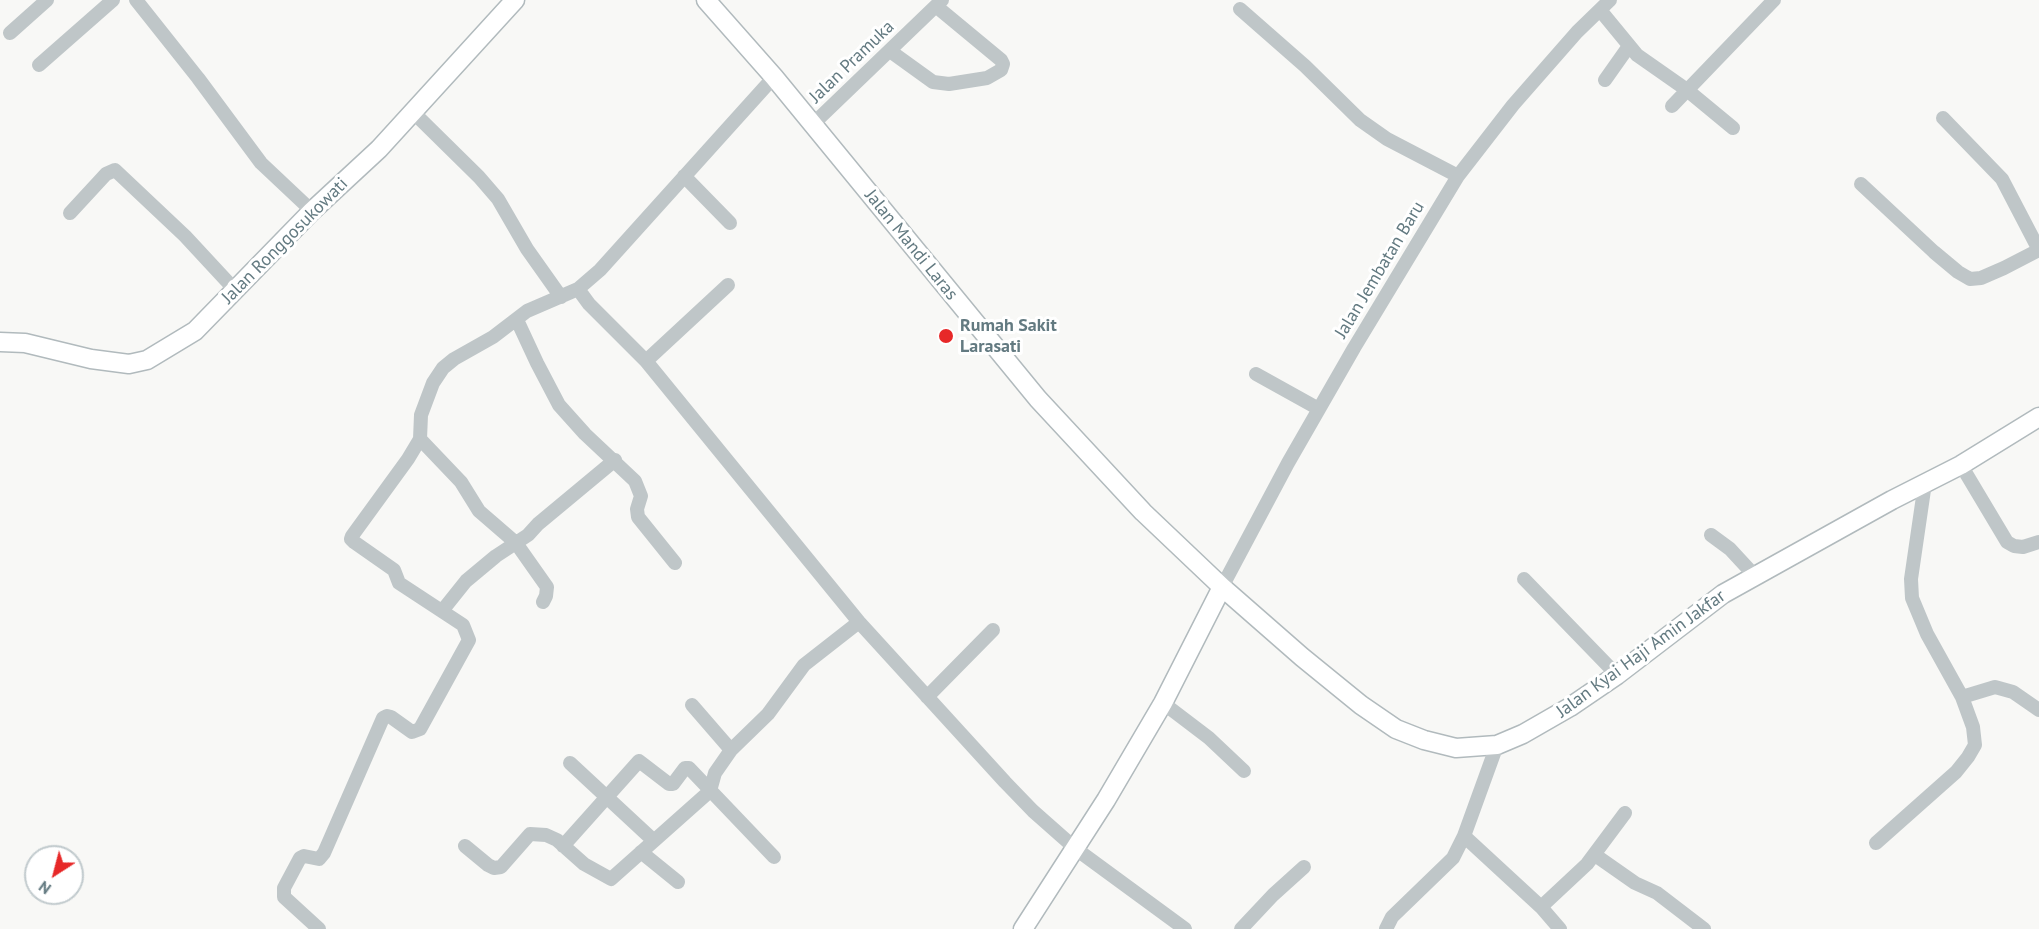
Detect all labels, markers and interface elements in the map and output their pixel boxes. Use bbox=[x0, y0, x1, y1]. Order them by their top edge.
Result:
street label: Jalan Pramuka bbox=[805, 16, 899, 108]
street label: Jalan Ronggosukowati bbox=[217, 173, 353, 309]
street label: Jalan Mandi Laras bbox=[860, 185, 962, 305]
street label: Jalan Jembatan Baru bbox=[1331, 198, 1429, 342]
place label: Rumah Sakit Larasati bbox=[960, 315, 1057, 358]
marker: Rumah Sakit Larasati bbox=[937, 327, 955, 345]
street label: Jalan Kyai Haji Amin Jakfar bbox=[1552, 585, 1730, 723]
north arrow bbox=[24, 845, 84, 905]
text: N bbox=[34, 877, 55, 899]

